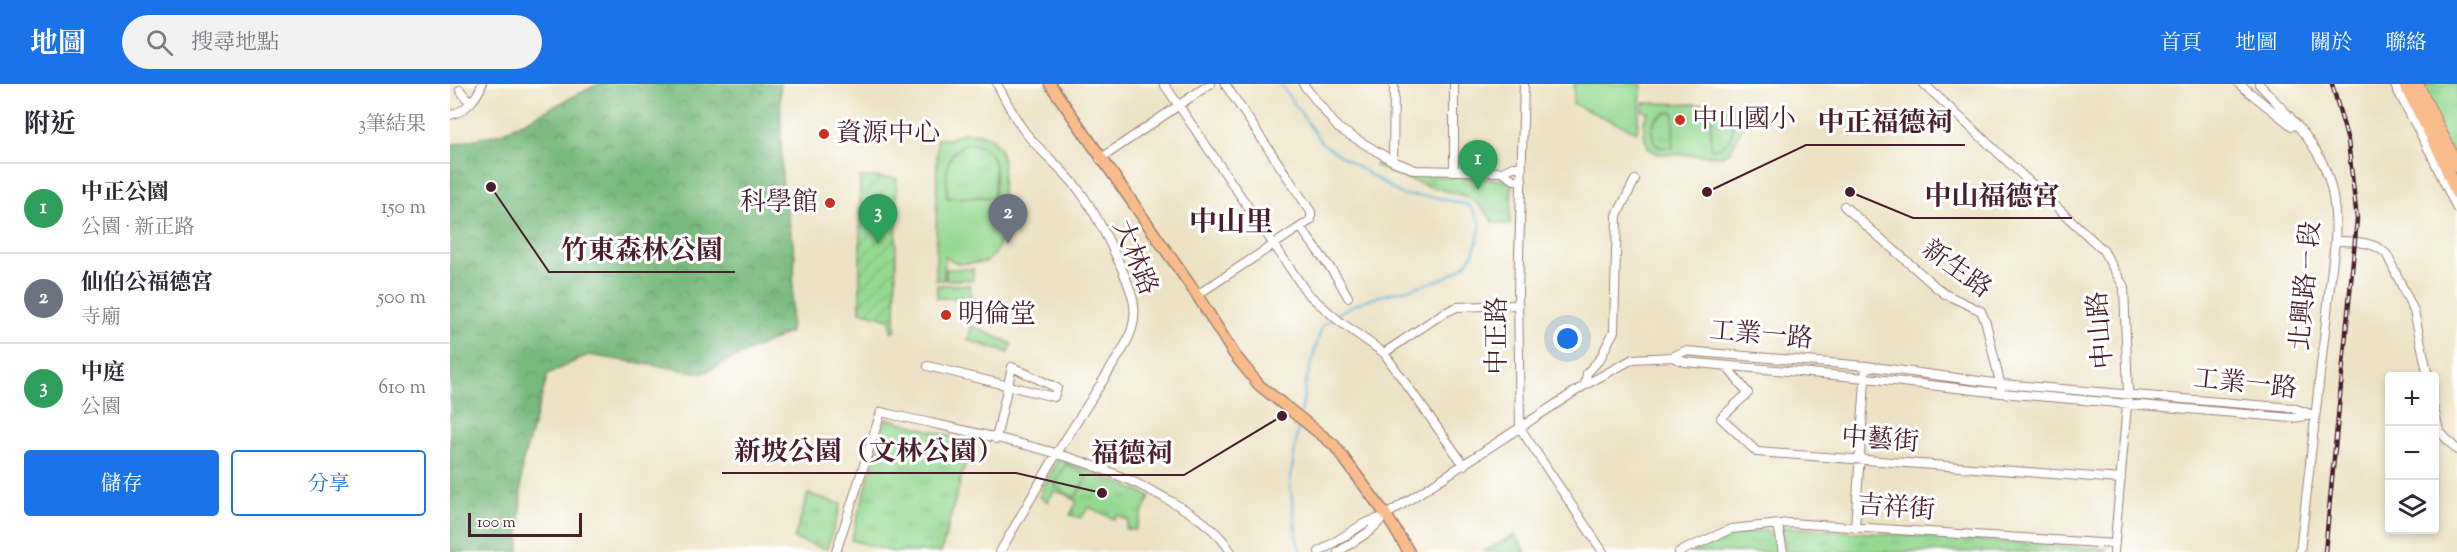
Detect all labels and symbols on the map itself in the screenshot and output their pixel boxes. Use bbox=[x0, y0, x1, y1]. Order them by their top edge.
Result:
callout: 中正福德祠 bbox=[1806, 100, 1965, 145]
place label: 中山國小 bbox=[1692, 102, 1796, 139]
text: 中正福德祠 bbox=[1818, 105, 1953, 144]
marker: 中山國小 bbox=[1673, 113, 1687, 127]
place label: 資源中心 bbox=[836, 116, 940, 153]
marker: 資源中心 bbox=[817, 127, 831, 141]
pin: 1 bbox=[1458, 141, 1498, 190]
callout: 中山福德宮 bbox=[1913, 173, 2072, 218]
text: 中山福德宮 bbox=[1925, 179, 2060, 218]
place label: 科學館 bbox=[740, 185, 818, 222]
pin: 3 bbox=[858, 194, 898, 244]
pin: 2 bbox=[988, 194, 1028, 244]
marker: 科學館 bbox=[823, 196, 837, 210]
district label: 中山里 bbox=[1189, 204, 1273, 244]
street label: 大林路 bbox=[1102, 215, 1166, 301]
street label: 北興路ㄧ段 bbox=[2283, 220, 2331, 352]
callout: 竹東森林公園 bbox=[549, 227, 735, 272]
street label: 新生路 bbox=[1914, 232, 1998, 308]
text: 竹東森林公園 bbox=[561, 233, 723, 272]
street label: 中山路 bbox=[2080, 290, 2124, 370]
place label: 明倫堂 bbox=[958, 297, 1036, 334]
street label: 中正路 bbox=[1480, 297, 1517, 375]
marker: 明倫堂 bbox=[939, 308, 953, 322]
street label: 工業一路 bbox=[1708, 313, 1814, 359]
your location bbox=[1553, 324, 1582, 353]
street label: 工業一路 bbox=[2191, 361, 2299, 409]
street label: 中藝街 bbox=[1840, 420, 1920, 462]
callout: 新坡公園（文林公園） bbox=[722, 428, 1016, 473]
callout: 福德祠 bbox=[1079, 430, 1184, 475]
text: 新坡公園（文林公園） bbox=[734, 434, 1004, 473]
text: 福德祠 bbox=[1092, 436, 1173, 475]
street label: 吉祥街 bbox=[1856, 488, 1936, 530]
scale bar bbox=[468, 510, 582, 538]

